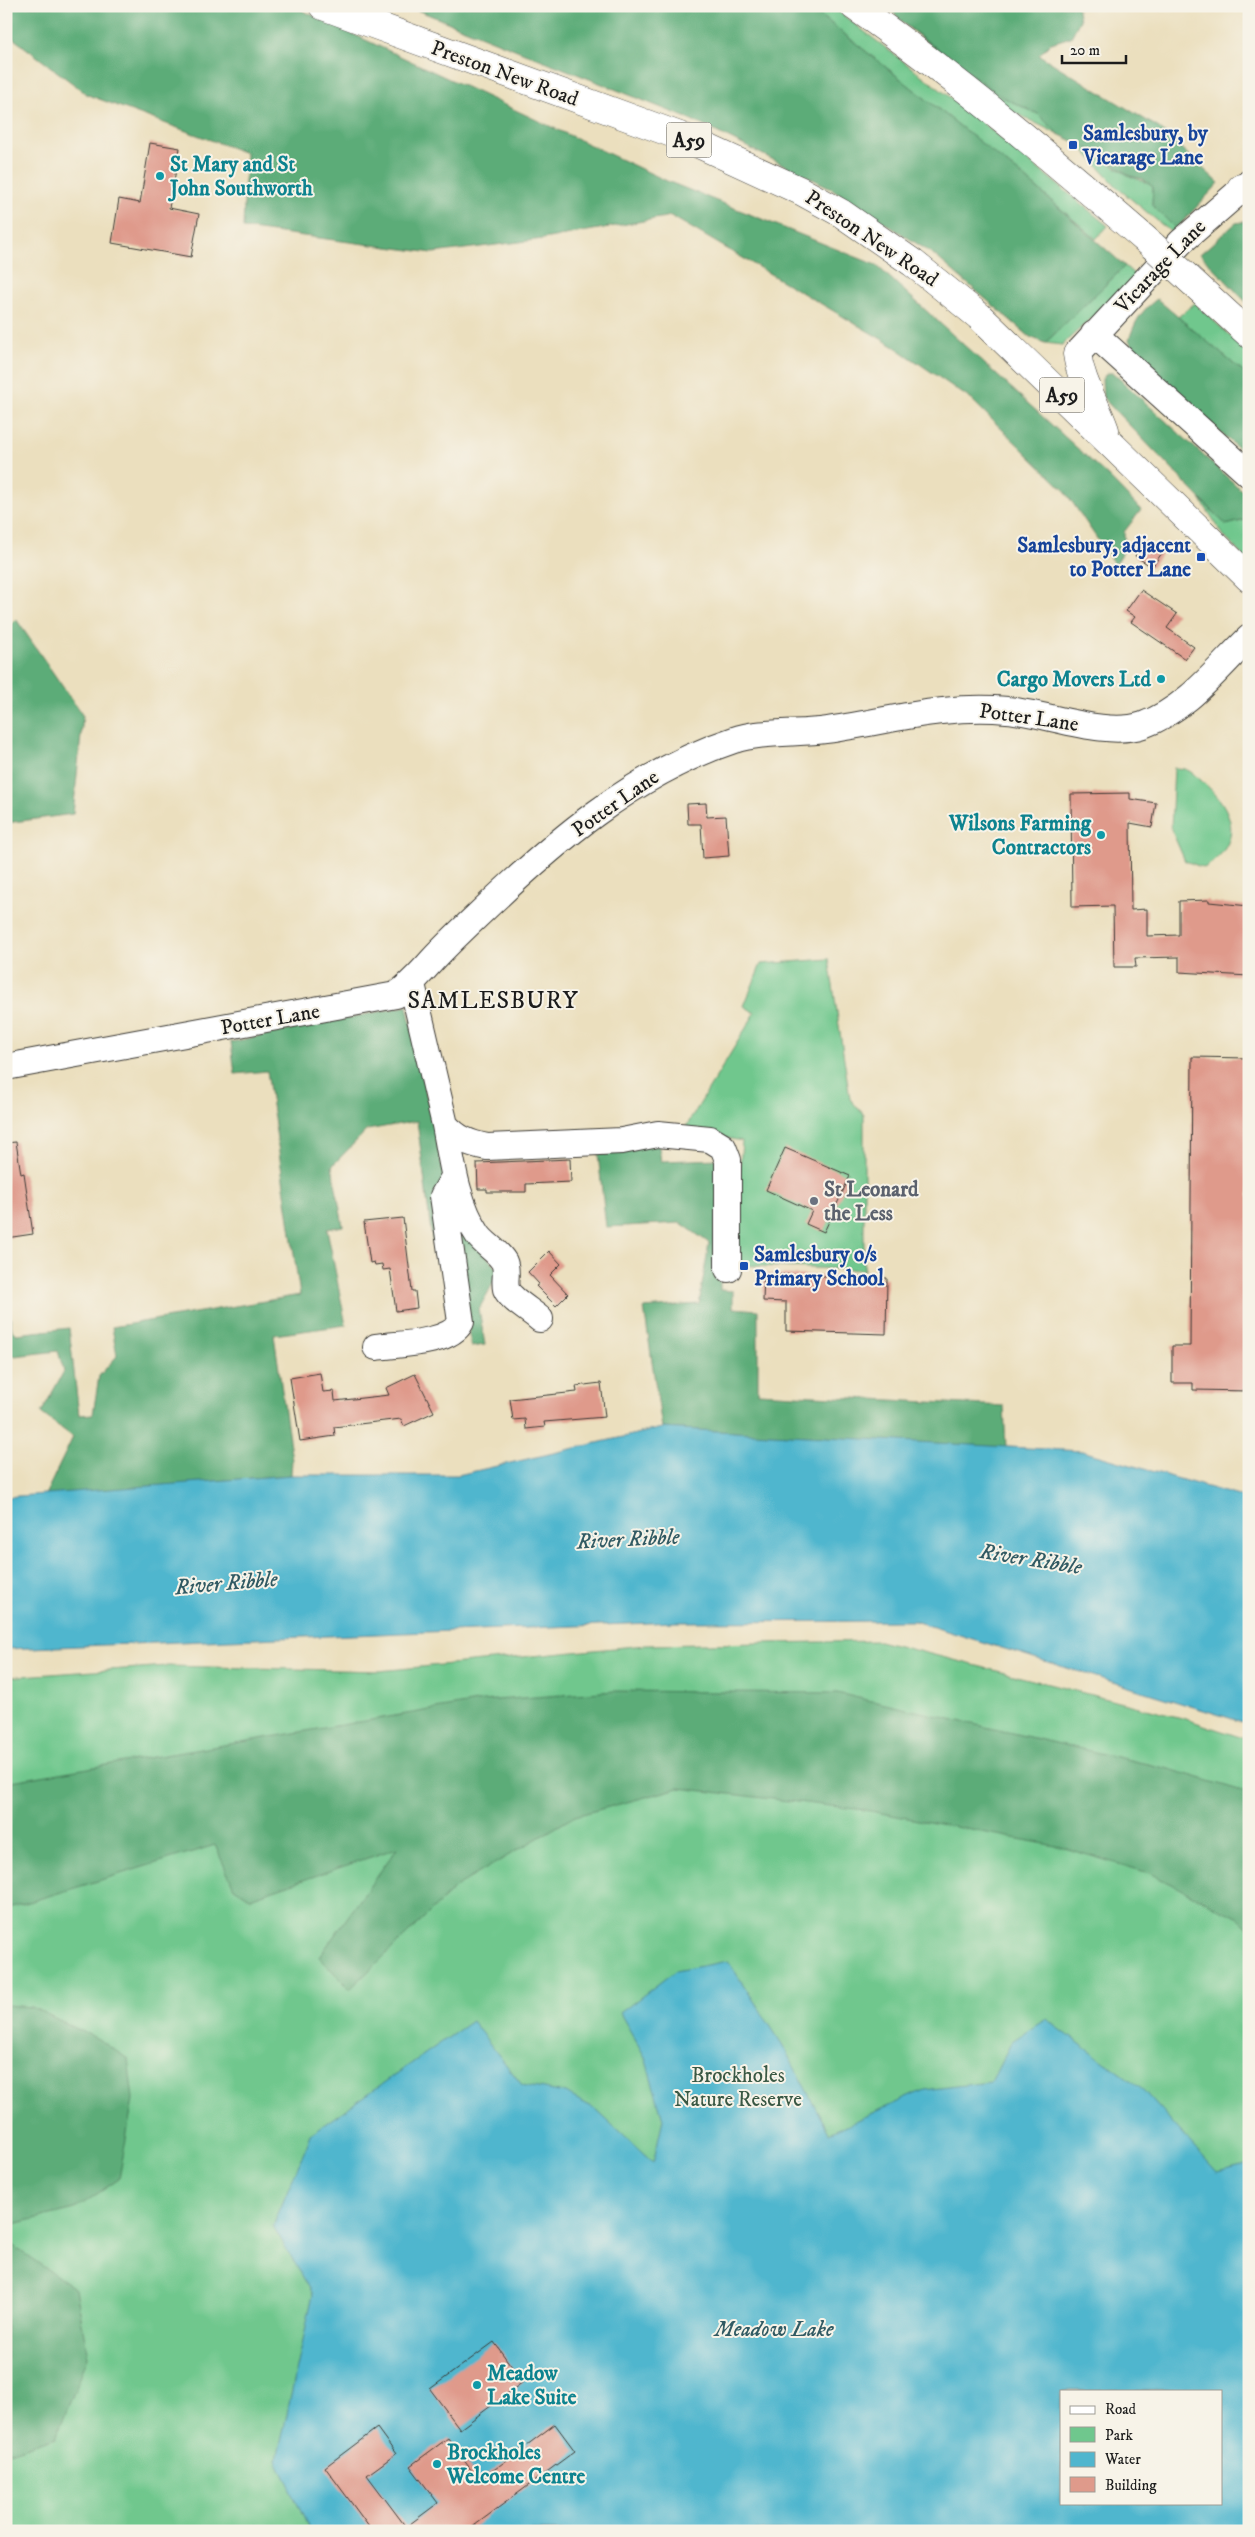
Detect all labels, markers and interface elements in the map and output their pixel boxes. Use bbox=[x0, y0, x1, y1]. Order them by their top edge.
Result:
scale bar bbox=[1062, 32, 1126, 64]
street label: Preston New Road bbox=[427, 35, 582, 113]
text: 20 m bbox=[1070, 41, 1100, 60]
place label: Samlesbury, by Vicarage Lane bbox=[1082, 121, 1209, 171]
road number: A59 bbox=[666, 122, 712, 158]
marker: Samlesbury, by Vicarage Lane bbox=[1067, 139, 1079, 151]
place label: St Mary and St John Southworth bbox=[168, 152, 314, 202]
marker: St Mary and St John Southworth bbox=[154, 170, 166, 182]
street label: Preston New Road bbox=[800, 185, 943, 293]
street label: Vicarage Lane bbox=[1109, 214, 1212, 320]
road number: A59 bbox=[1040, 378, 1084, 412]
place label: Samlesbury, adjacent to Potter Lane bbox=[1017, 533, 1191, 583]
marker: Samlesbury, adjacent to Potter Lane bbox=[1195, 551, 1207, 563]
place label: Cargo Movers Ltd bbox=[997, 667, 1152, 693]
marker: Cargo Movers Ltd bbox=[1155, 673, 1167, 685]
street label: Potter Lane bbox=[977, 698, 1081, 738]
street label: Potter Lane bbox=[567, 764, 664, 843]
place label: Wilsons Farming Contractors bbox=[948, 811, 1092, 861]
marker: Wilsons Farming Contractors bbox=[1095, 829, 1107, 841]
district label: SAMLESBURY bbox=[407, 986, 579, 1016]
street label: Potter Lane bbox=[219, 998, 322, 1041]
place label: St Leonard the Less bbox=[824, 1177, 919, 1227]
marker: St Leonard the Less bbox=[808, 1195, 820, 1207]
place label: Samlesbury o/s Primary School bbox=[754, 1242, 885, 1292]
marker: Samlesbury o/s Primary School bbox=[738, 1260, 750, 1272]
water label: River Ribble bbox=[575, 1523, 681, 1556]
water label: River Ribble bbox=[977, 1538, 1084, 1581]
water label: River Ribble bbox=[173, 1566, 279, 1602]
park label: Brockholes Nature Reserve bbox=[674, 2063, 802, 2113]
water label: Meadow Lake bbox=[713, 2316, 834, 2343]
place label: Meadow Lake Suite bbox=[487, 2361, 577, 2411]
marker: Meadow Lake Suite bbox=[471, 2379, 483, 2391]
legend bbox=[1060, 2390, 1222, 2504]
text: Road bbox=[1105, 2400, 1137, 2419]
text: Park bbox=[1105, 2426, 1134, 2445]
place label: Brockholes Welcome Centre bbox=[446, 2440, 585, 2490]
text: Water bbox=[1104, 2450, 1141, 2469]
marker: Brockholes Welcome Centre bbox=[431, 2458, 443, 2470]
text: Building bbox=[1105, 2476, 1157, 2495]

